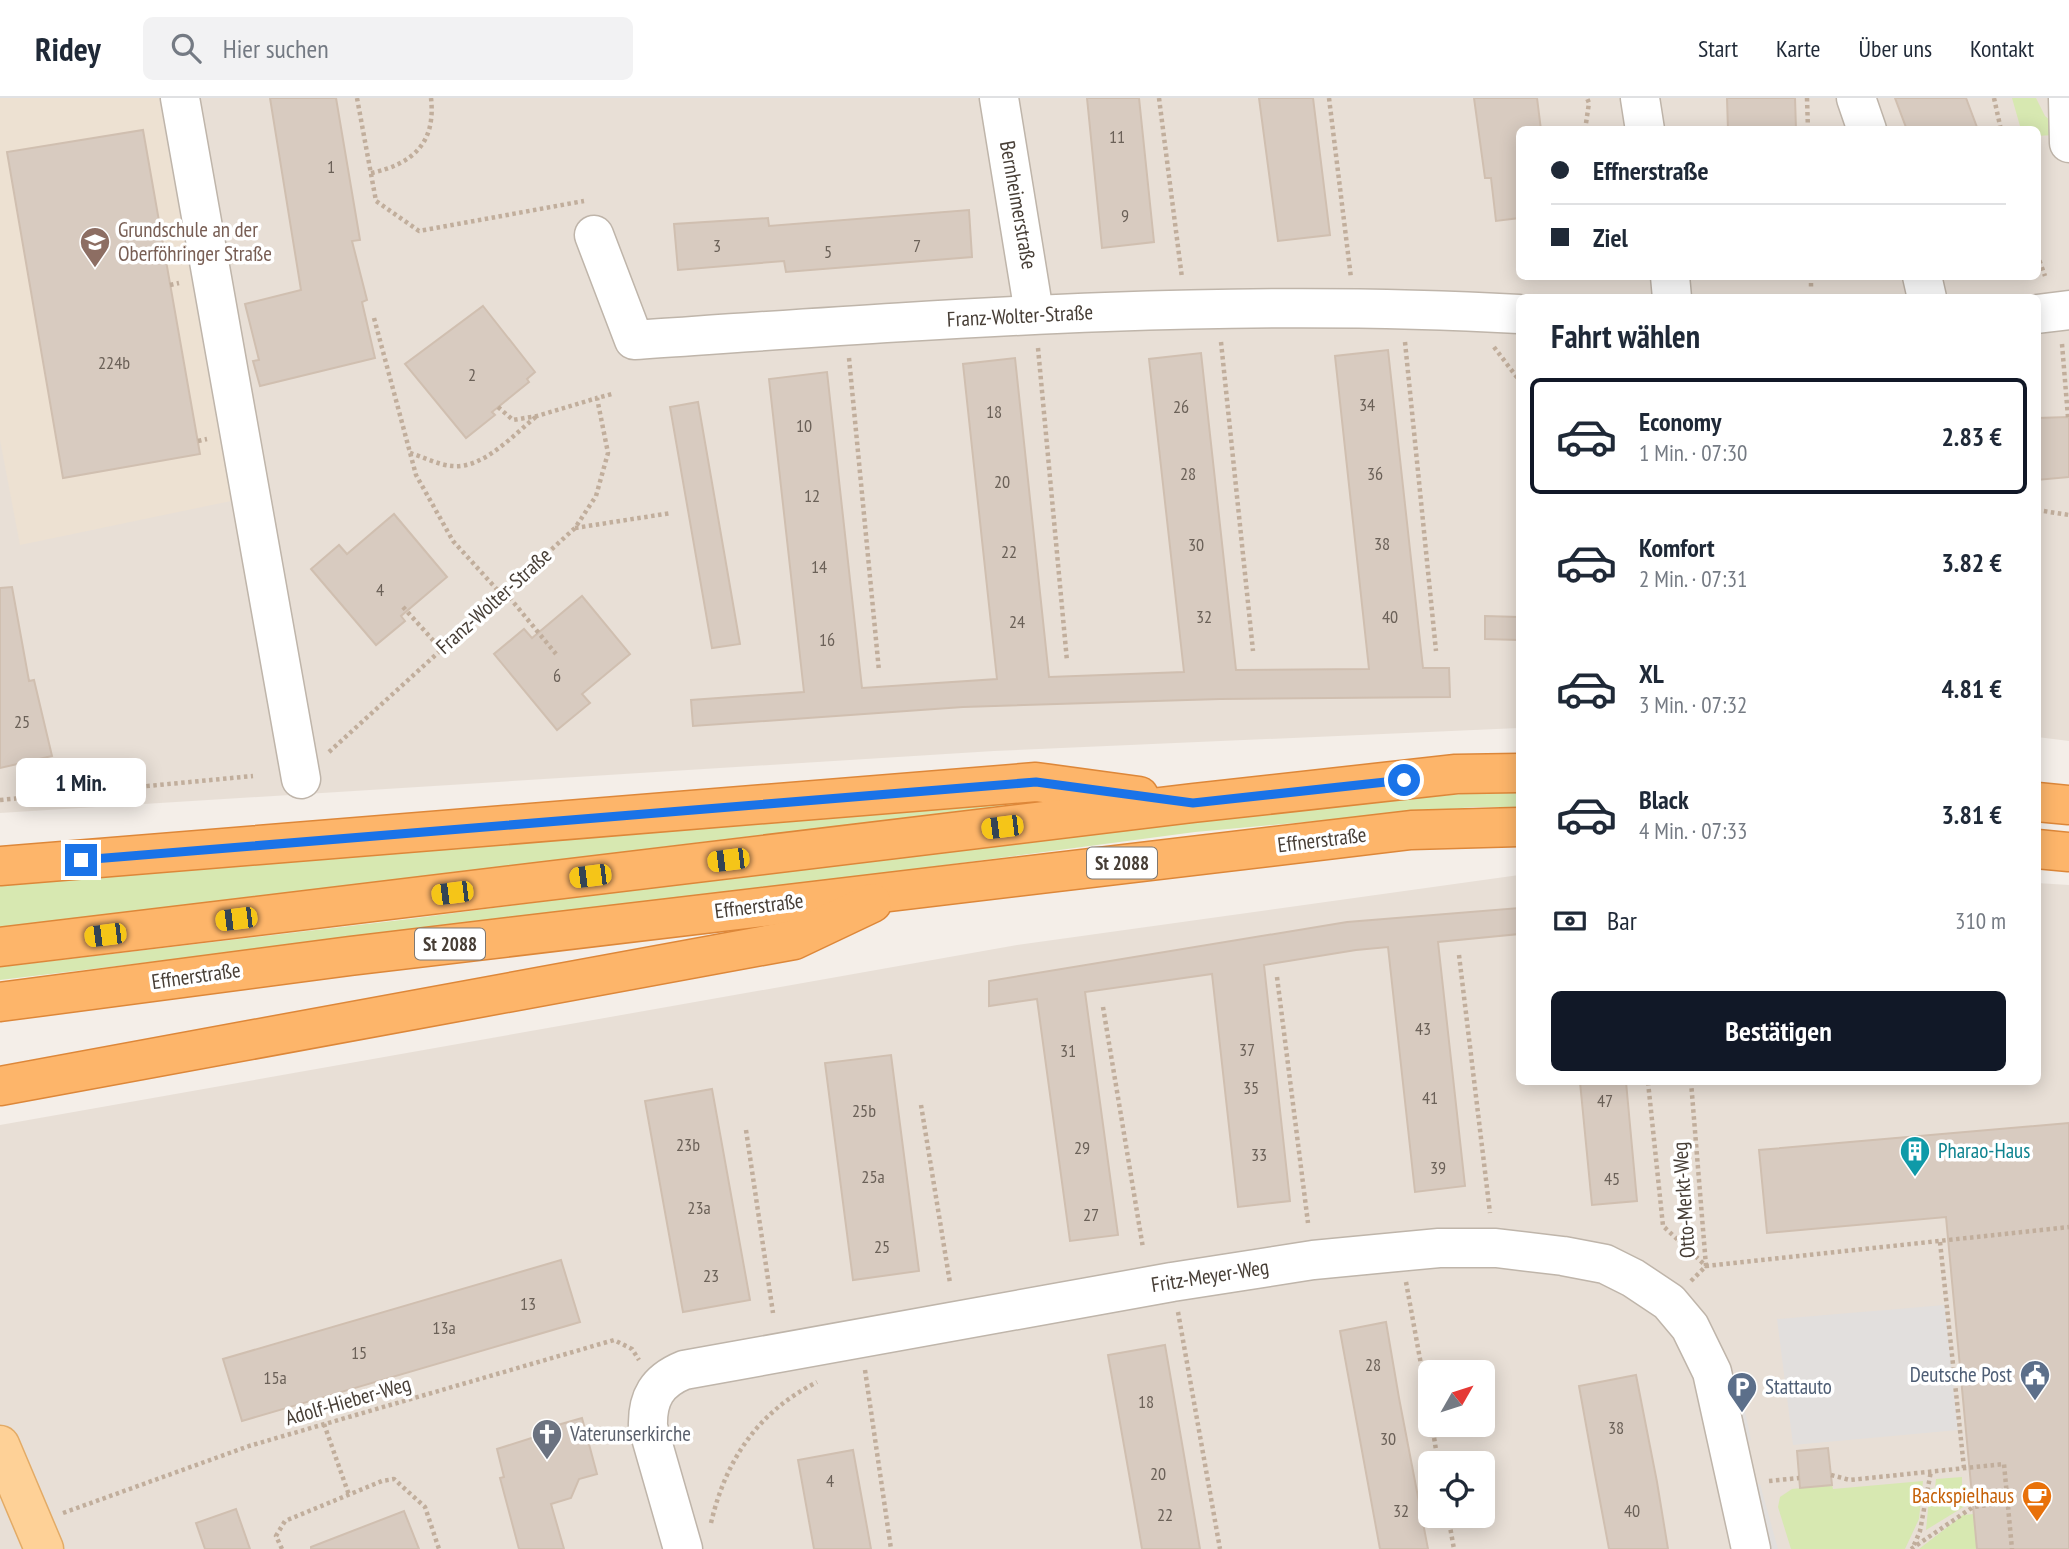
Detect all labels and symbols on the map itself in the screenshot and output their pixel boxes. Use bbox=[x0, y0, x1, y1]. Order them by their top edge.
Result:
house number: 11 bbox=[1109, 125, 1125, 148]
street label: Bernheimerstraße bbox=[994, 139, 1043, 271]
house number: 1 bbox=[327, 155, 335, 178]
house number: 9 bbox=[1121, 204, 1129, 227]
place label: Grundschule an der Oberföhringer Straße bbox=[118, 216, 272, 267]
school or university icon: Grundschule an der Oberföhringer Straße bbox=[78, 225, 112, 269]
house number: 3 bbox=[713, 234, 721, 257]
house number: 7 bbox=[913, 234, 921, 257]
house number: 5 bbox=[824, 240, 832, 263]
street label: Franz-Wolter-Straße bbox=[946, 298, 1094, 333]
house number: 224b bbox=[98, 351, 130, 374]
house number: 2 bbox=[468, 363, 476, 386]
house number: 34 bbox=[1359, 393, 1375, 416]
house number: 26 bbox=[1173, 395, 1189, 418]
house number: 18 bbox=[986, 400, 1002, 423]
house number: 10 bbox=[796, 414, 812, 437]
house number: 28 bbox=[1180, 462, 1196, 485]
house number: 36 bbox=[1367, 462, 1383, 485]
house number: 20 bbox=[994, 470, 1010, 493]
house number: 12 bbox=[804, 484, 820, 507]
house number: 38 bbox=[1374, 532, 1390, 555]
house number: 30 bbox=[1188, 533, 1204, 556]
house number: 22 bbox=[1001, 540, 1017, 563]
street label: Franz-Wolter-Straße bbox=[430, 542, 557, 660]
house number: 14 bbox=[811, 555, 827, 578]
house number: 4 bbox=[376, 578, 384, 601]
house number: 32 bbox=[1196, 605, 1212, 628]
house number: 40 bbox=[1382, 605, 1398, 628]
house number: 24 bbox=[1009, 610, 1025, 633]
house number: 16 bbox=[819, 628, 835, 651]
house number: 6 bbox=[553, 664, 561, 687]
house number: 25 bbox=[14, 710, 30, 733]
callout: 1 Min. bbox=[16, 758, 146, 808]
route start bbox=[1388, 764, 1420, 796]
car bbox=[980, 814, 1025, 840]
street label: Effnerstraße bbox=[1276, 821, 1368, 858]
route end bbox=[65, 844, 97, 876]
car bbox=[706, 847, 751, 873]
road number: St 2088 bbox=[1087, 848, 1157, 878]
car bbox=[568, 863, 613, 889]
car bbox=[430, 880, 475, 906]
street label: Effnerstraße bbox=[713, 887, 805, 924]
car bbox=[214, 906, 259, 932]
car bbox=[83, 922, 128, 948]
road number: St 2088 bbox=[415, 929, 485, 960]
street label: Effnerstraße bbox=[150, 956, 242, 995]
house number: 43 bbox=[1415, 1017, 1431, 1040]
house number: 37 bbox=[1239, 1038, 1255, 1061]
house number: 31 bbox=[1060, 1039, 1076, 1062]
house number: 35 bbox=[1243, 1076, 1259, 1099]
house number: 41 bbox=[1422, 1086, 1438, 1109]
house number: 47 bbox=[1597, 1089, 1613, 1112]
house number: 25b bbox=[852, 1099, 876, 1122]
house number: 23b bbox=[676, 1133, 700, 1156]
building icon: Pharao-Haus bbox=[1898, 1134, 1932, 1178]
house number: 29 bbox=[1074, 1136, 1090, 1159]
place label: Pharao-Haus bbox=[1938, 1137, 2030, 1164]
street label: Otto-Merkt-Weg bbox=[1666, 1141, 1701, 1259]
house number: 33 bbox=[1251, 1143, 1267, 1166]
house number: 39 bbox=[1430, 1156, 1446, 1179]
house number: 25a bbox=[861, 1165, 885, 1188]
house number: 45 bbox=[1604, 1167, 1620, 1190]
house number: 23a bbox=[687, 1196, 711, 1219]
house number: 27 bbox=[1083, 1203, 1099, 1226]
house number: 25 bbox=[874, 1235, 890, 1258]
street label: Fritz-Meyer-Weg bbox=[1149, 1253, 1271, 1298]
house number: 23 bbox=[703, 1264, 719, 1287]
house number: 13 bbox=[520, 1292, 536, 1315]
house number: 13a bbox=[432, 1316, 456, 1339]
house number: 15 bbox=[351, 1341, 367, 1364]
house number: 28 bbox=[1365, 1353, 1381, 1376]
public building icon: Deutsche Post bbox=[2018, 1358, 2052, 1402]
north arrow bbox=[1418, 1360, 1494, 1437]
place label: Deutsche Post bbox=[1910, 1361, 2012, 1388]
house number: 15a bbox=[263, 1366, 287, 1389]
street label: Adolf-Hieber-Weg bbox=[282, 1370, 414, 1431]
parking icon: Stattauto bbox=[1725, 1370, 1759, 1414]
place label: Stattauto bbox=[1765, 1373, 1832, 1400]
house number: 18 bbox=[1138, 1390, 1154, 1413]
house number: 38 bbox=[1608, 1416, 1624, 1439]
church icon: Vaterunserkirche bbox=[530, 1417, 564, 1461]
place label: Vaterunserkirche bbox=[569, 1420, 691, 1447]
house number: 30 bbox=[1380, 1427, 1396, 1450]
house number: 20 bbox=[1150, 1462, 1166, 1485]
house number: 4 bbox=[826, 1469, 834, 1492]
cafe icon: Backspielhaus bbox=[2020, 1479, 2054, 1523]
place label: Backspielhaus bbox=[1912, 1482, 2014, 1509]
house number: 32 bbox=[1393, 1499, 1409, 1522]
house number: 40 bbox=[1624, 1499, 1640, 1522]
house number: 22 bbox=[1157, 1503, 1173, 1526]

